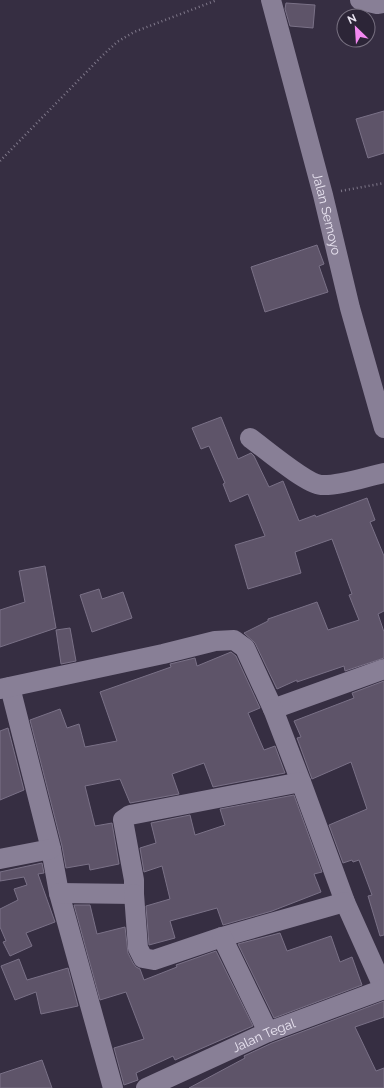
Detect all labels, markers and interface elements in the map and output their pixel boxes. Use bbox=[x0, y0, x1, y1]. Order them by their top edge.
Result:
north arrow bbox=[336, 8, 376, 48]
text: N bbox=[345, 12, 359, 27]
street label: Jalan Semoyo bbox=[309, 171, 344, 257]
street label: Jalan Tegal bbox=[230, 1015, 298, 1055]

